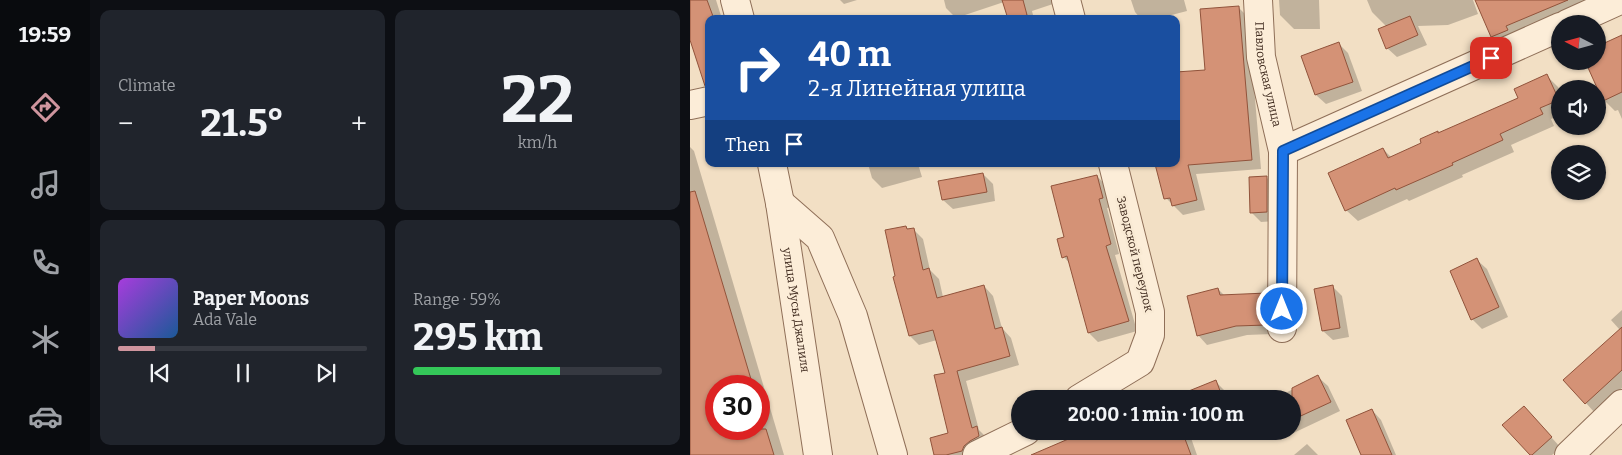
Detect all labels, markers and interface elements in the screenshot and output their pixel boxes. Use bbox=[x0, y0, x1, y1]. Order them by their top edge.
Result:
north arrow bbox=[1551, 15, 1606, 70]
map controls bbox=[1551, 15, 1606, 200]
text: 19:59 bbox=[19, 21, 71, 48]
street label: Павловская улица bbox=[1252, 21, 1284, 129]
text: 40 m bbox=[808, 33, 891, 75]
icon: right bbox=[725, 35, 790, 100]
pin bbox=[1470, 37, 1512, 79]
icon: arrive bbox=[1477, 44, 1505, 72]
text: 22 bbox=[501, 61, 574, 139]
text: 2-я Линейная улица bbox=[808, 75, 1026, 102]
text: Climate bbox=[118, 76, 176, 95]
button: sound bbox=[1551, 80, 1606, 135]
icon: directions bbox=[28, 90, 63, 125]
text: 21.5° bbox=[200, 100, 284, 146]
text: − bbox=[118, 107, 133, 140]
text: + bbox=[351, 107, 367, 140]
icon: arrive bbox=[780, 130, 808, 158]
text: km/h bbox=[518, 133, 557, 152]
text: Then bbox=[725, 133, 770, 156]
button: layers bbox=[1551, 145, 1606, 200]
icon: music bbox=[28, 167, 63, 202]
street label: Заводской переулок bbox=[1114, 195, 1156, 313]
icon: phone bbox=[28, 245, 63, 280]
street label: улица Мусы Джалиля bbox=[780, 246, 813, 374]
position arrow bbox=[1255, 282, 1307, 334]
text: Paper Moons bbox=[193, 287, 309, 310]
text: Range · 59% bbox=[413, 290, 501, 309]
text: Ada Vale bbox=[193, 310, 257, 329]
text: 295 km bbox=[413, 314, 543, 360]
icon: climate bbox=[28, 322, 63, 357]
icon: previous bbox=[146, 359, 174, 387]
icon: pause bbox=[229, 359, 257, 387]
icon: next bbox=[312, 359, 340, 387]
speed limit sign: 30 bbox=[705, 375, 770, 440]
icon: car bbox=[28, 399, 63, 434]
text: 20:00 · 1 min · 100 m bbox=[1068, 403, 1244, 426]

